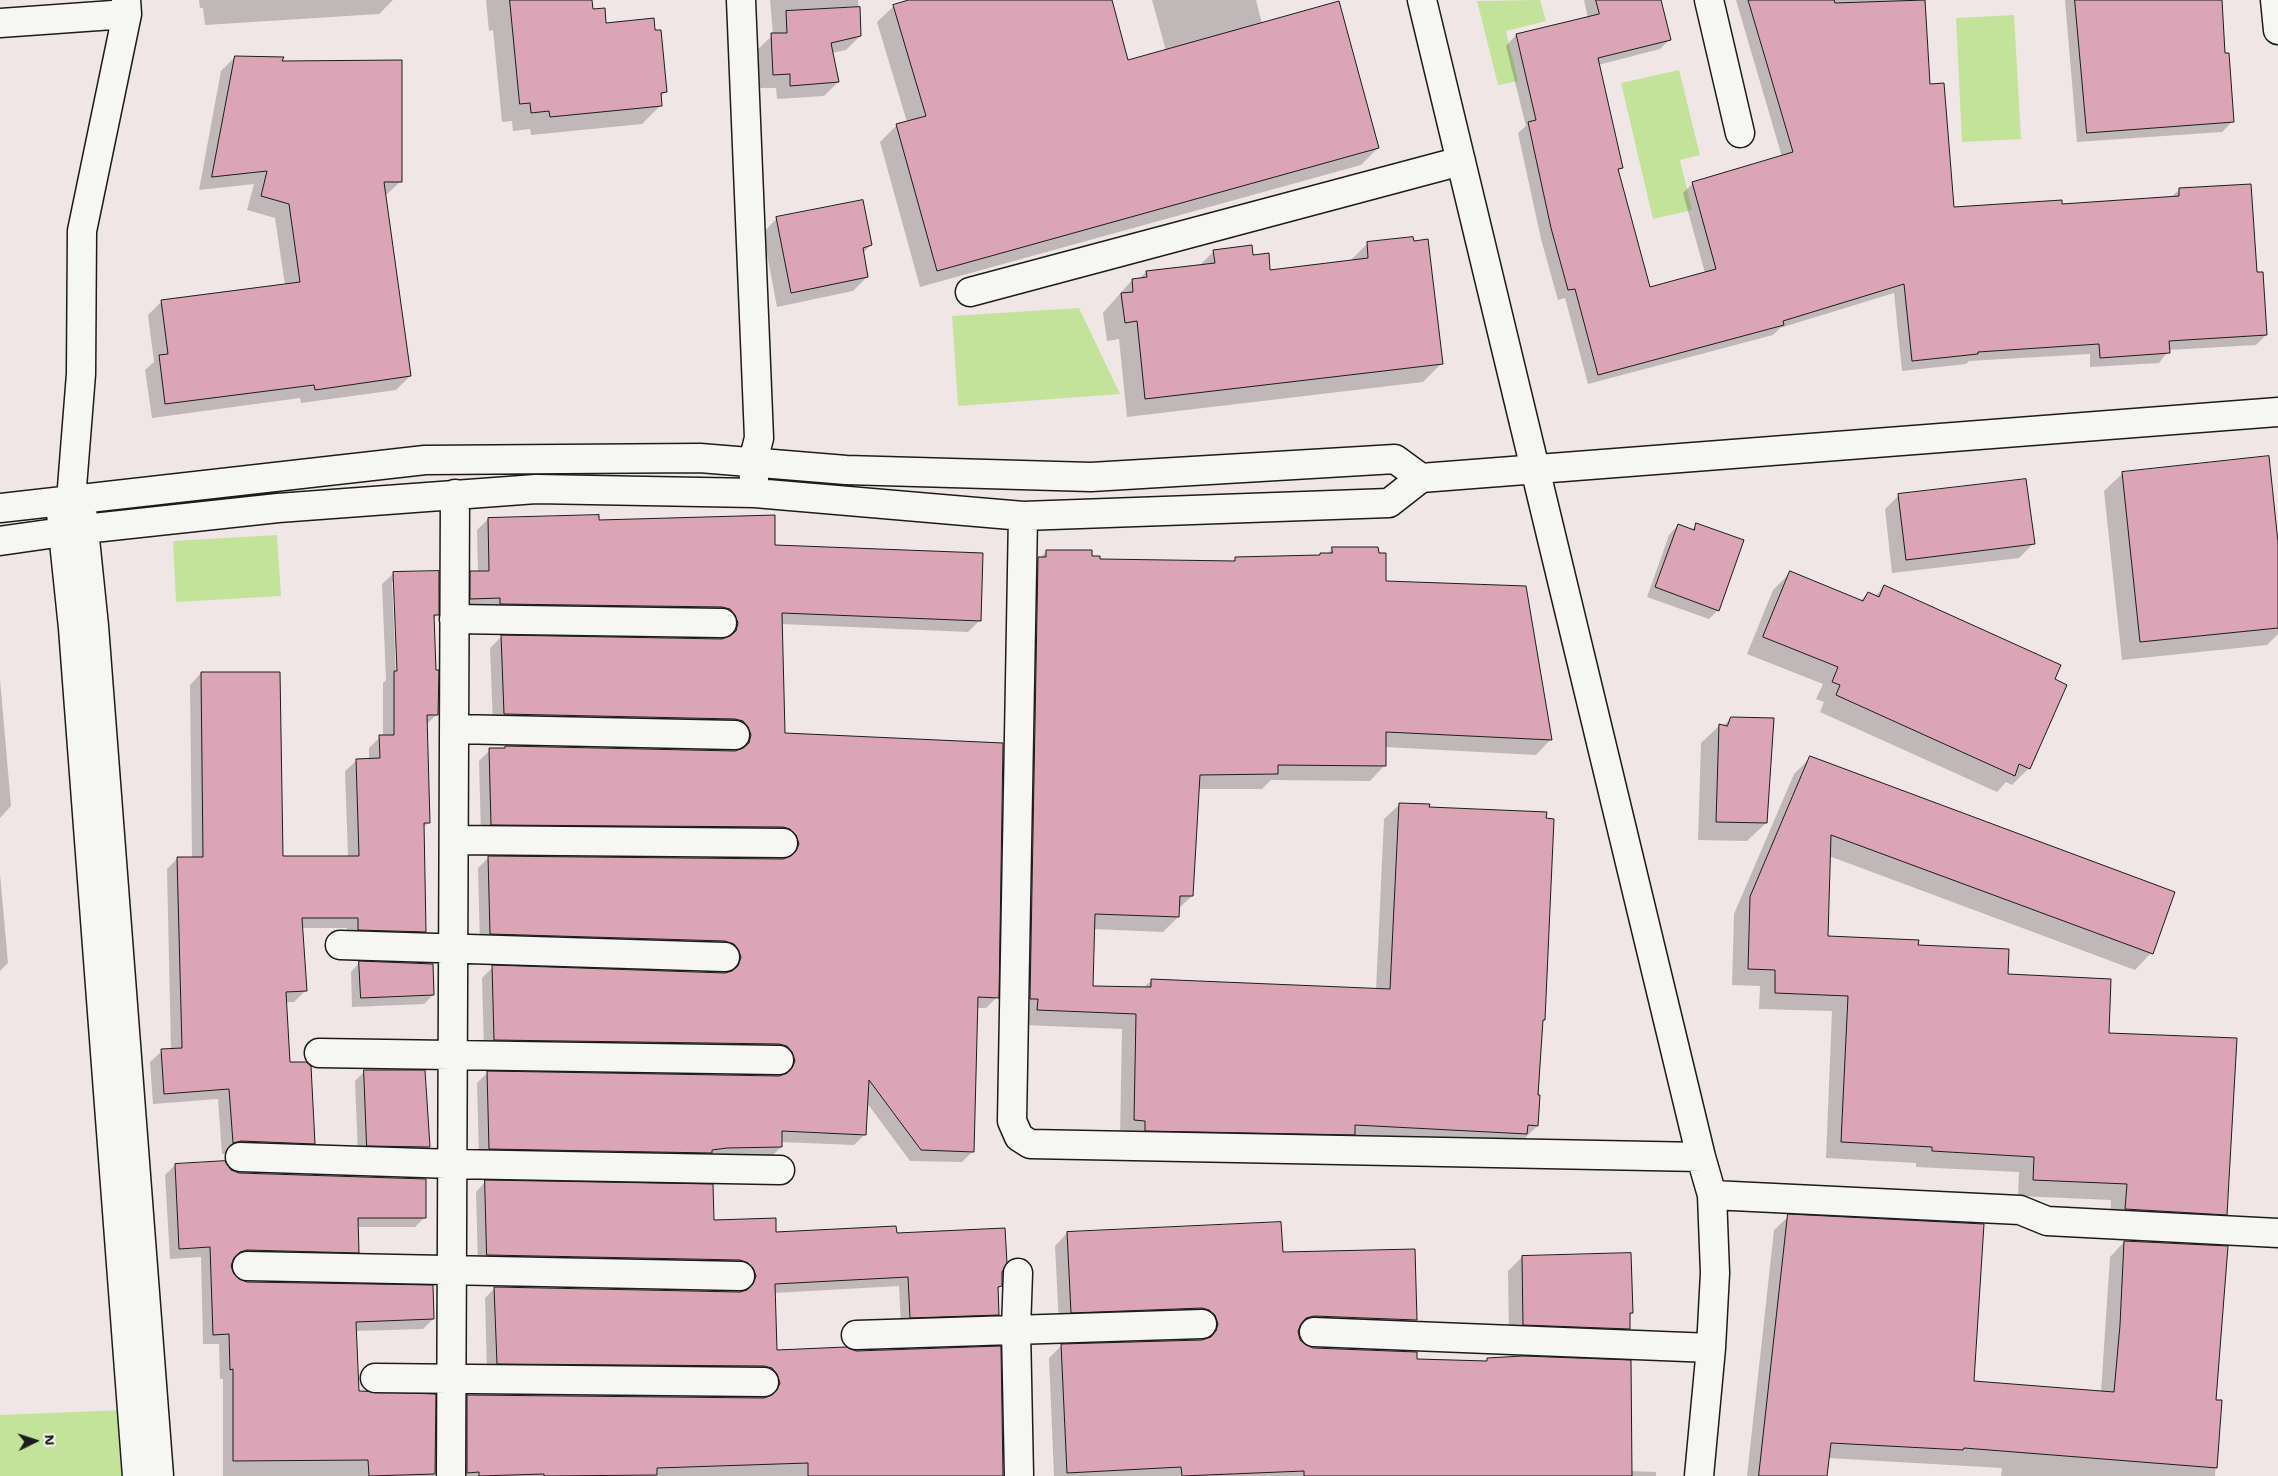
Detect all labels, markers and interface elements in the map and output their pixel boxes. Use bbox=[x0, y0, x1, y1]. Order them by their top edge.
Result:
north arrow bbox=[10, 1416, 60, 1466]
text: N bbox=[41, 1434, 59, 1446]

